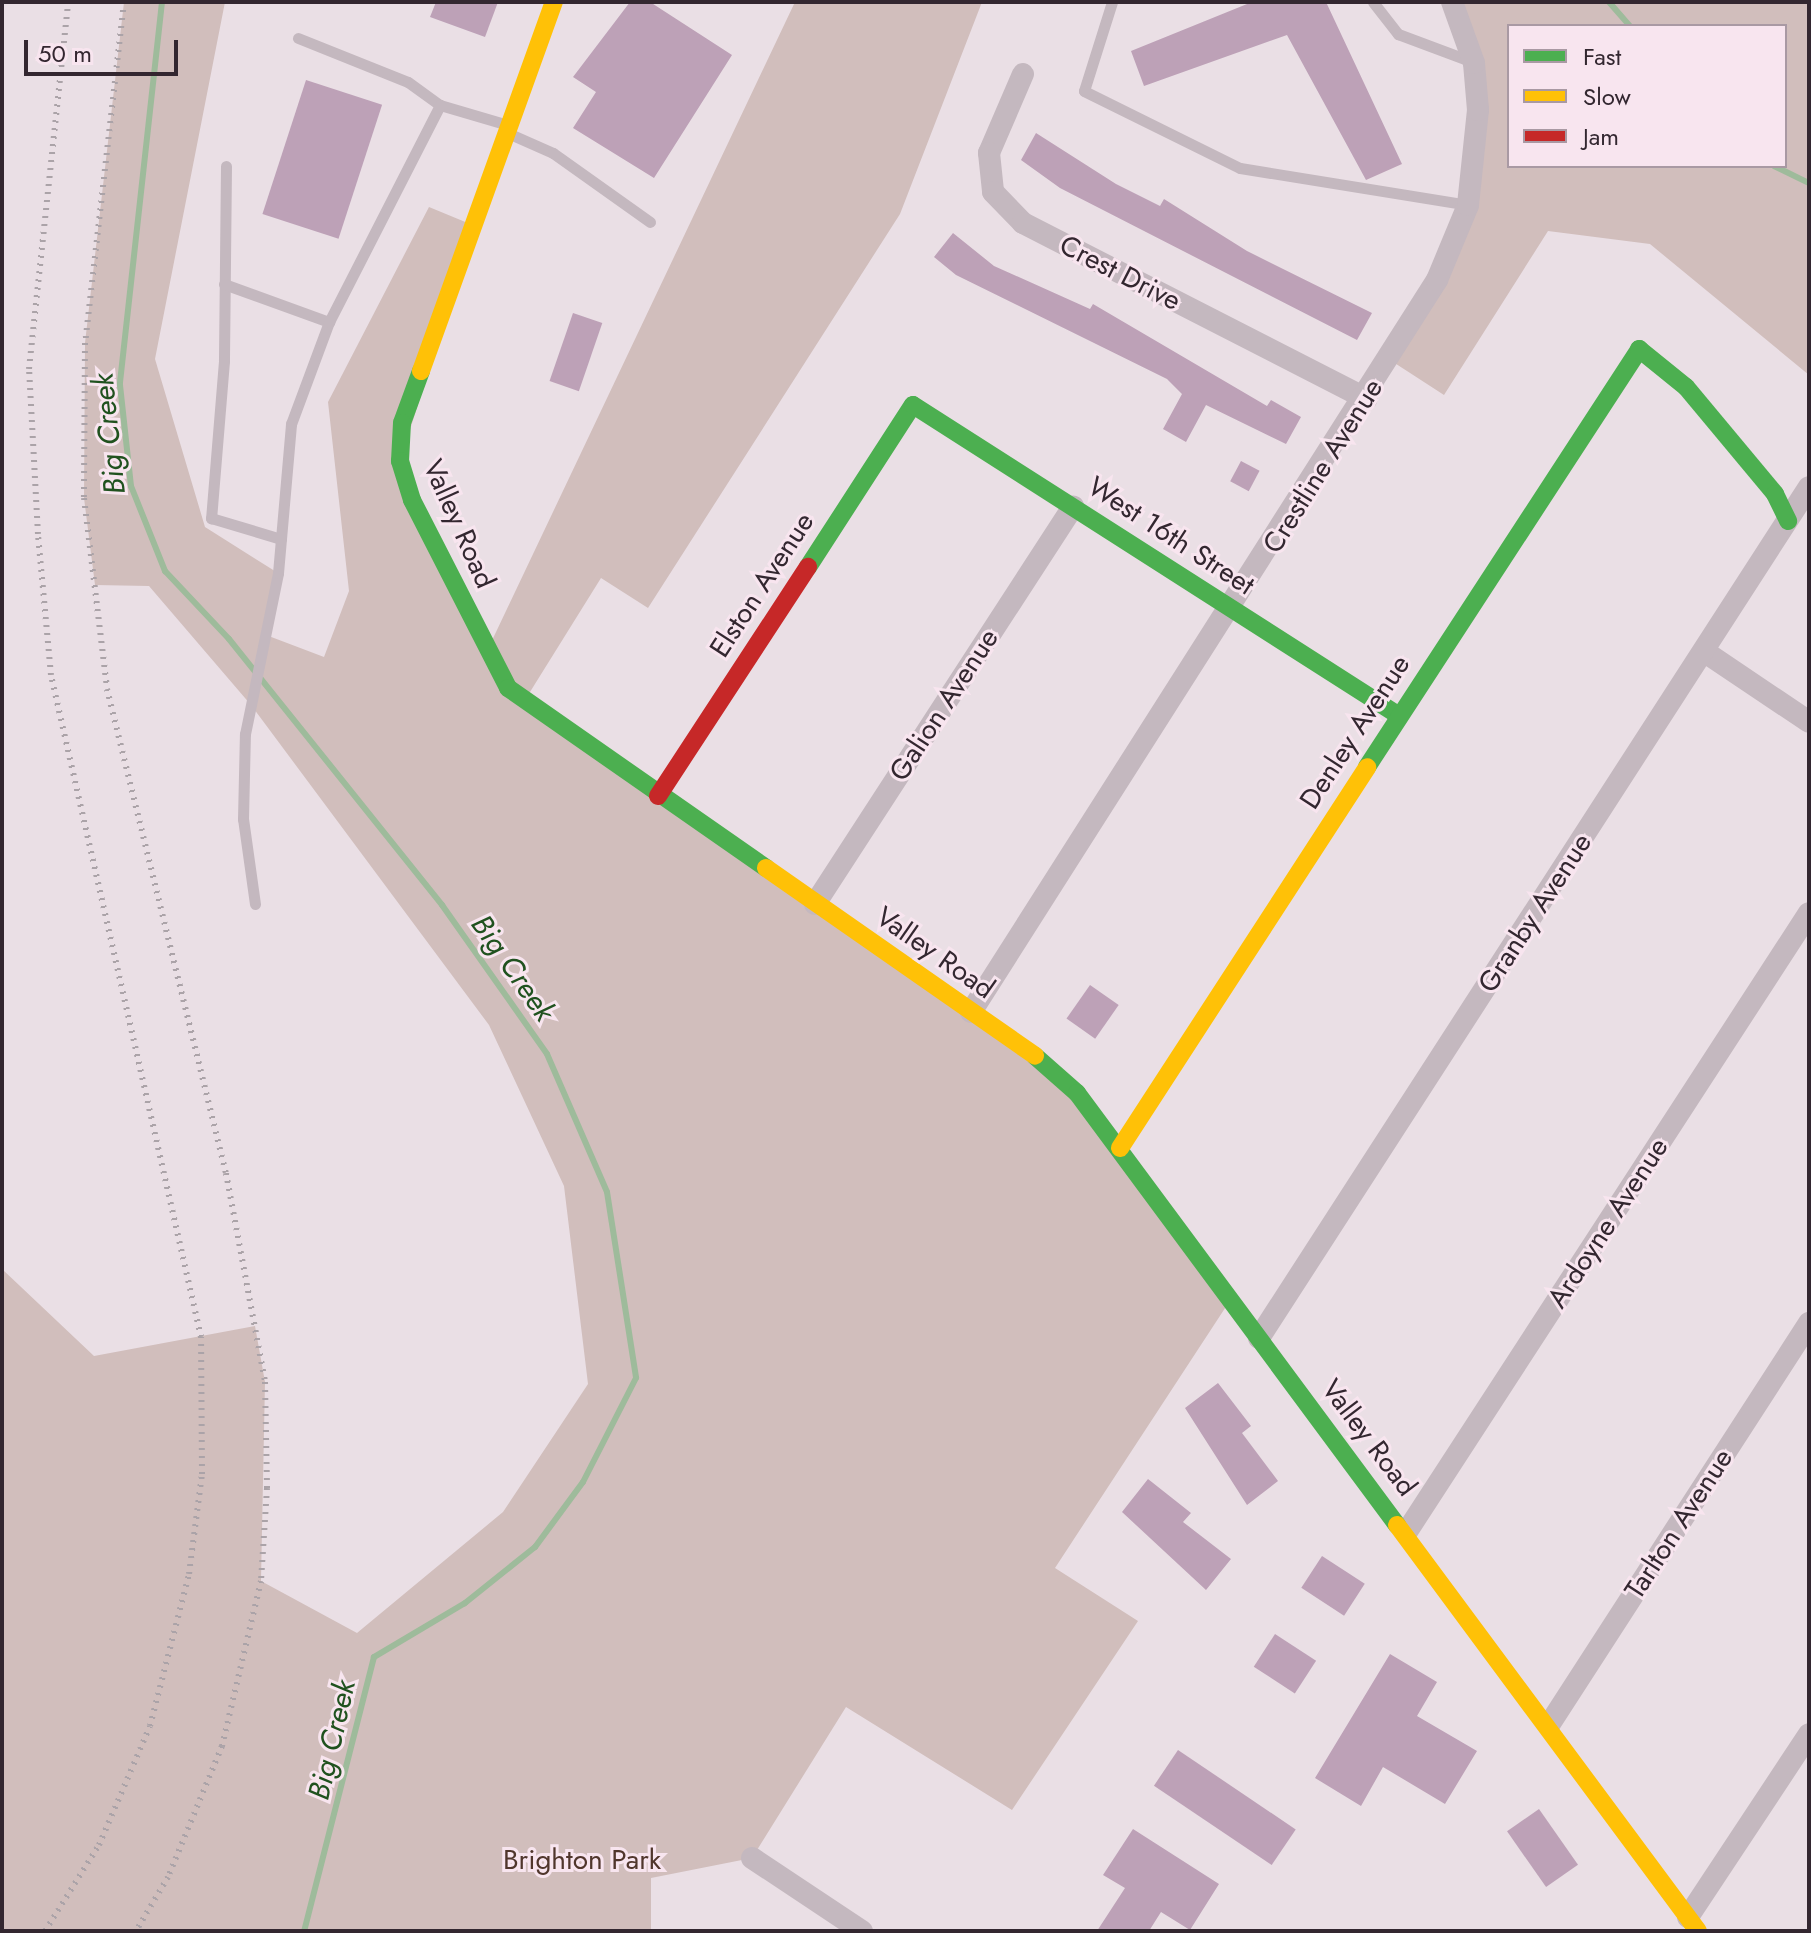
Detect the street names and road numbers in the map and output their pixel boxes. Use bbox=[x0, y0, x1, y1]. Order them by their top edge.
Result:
street label: Crest Drive bbox=[1054, 228, 1186, 318]
street label: Crestline Avenue bbox=[1256, 373, 1390, 559]
street label: Valley Road bbox=[416, 455, 502, 593]
street label: West 16th Street bbox=[1081, 470, 1261, 602]
street label: Elston Avenue bbox=[703, 506, 821, 664]
street label: Galion Avenue bbox=[882, 623, 1006, 787]
street label: Denley Avenue bbox=[1293, 649, 1417, 815]
street label: Granby Avenue bbox=[1471, 827, 1599, 999]
street label: Valley Road bbox=[869, 900, 1001, 1006]
street label: Ardoyne Avenue bbox=[1541, 1132, 1675, 1314]
street label: Valley Road bbox=[1314, 1373, 1424, 1503]
street label: Tarlton Avenue bbox=[1618, 1443, 1740, 1605]

